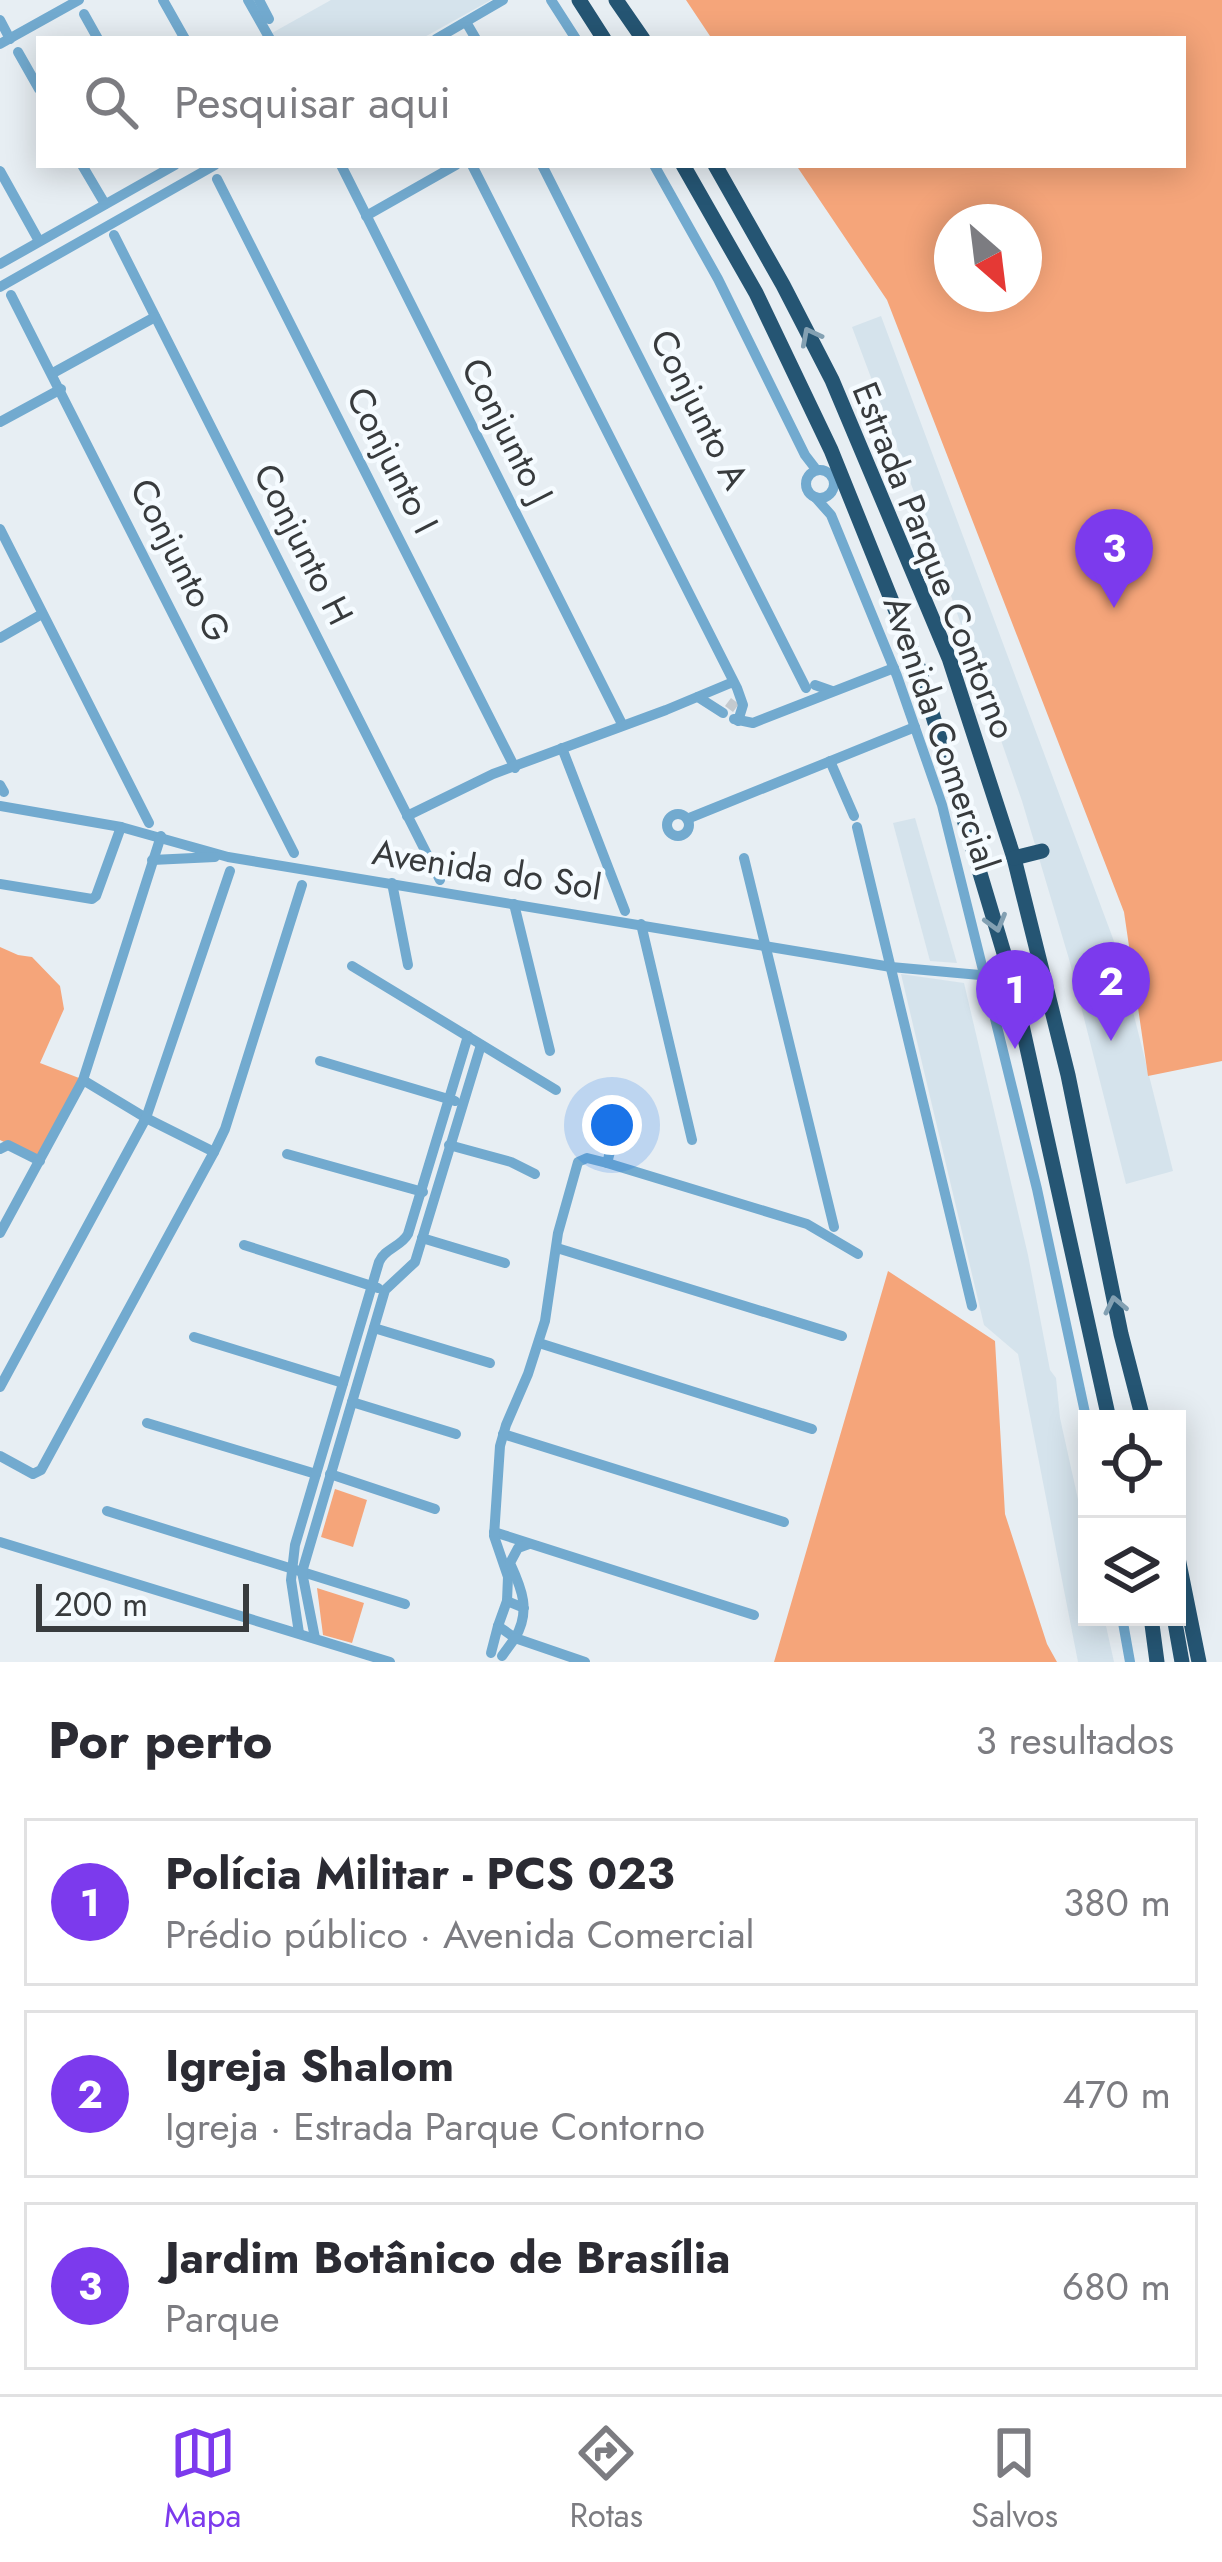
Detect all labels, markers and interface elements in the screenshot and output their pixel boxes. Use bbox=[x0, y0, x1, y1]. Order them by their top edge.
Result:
search box bbox=[36, 36, 1186, 168]
icon: search bbox=[78, 69, 144, 135]
text: Pesquisar aqui bbox=[174, 70, 451, 135]
north arrow bbox=[934, 204, 1042, 312]
street label: Conjunto A bbox=[638, 320, 763, 498]
one-way arrow bbox=[800, 327, 824, 348]
street label: Conjunto J bbox=[449, 349, 567, 513]
street label: Estrada Parque Contorno bbox=[840, 374, 1030, 746]
street label: Conjunto I bbox=[334, 378, 452, 542]
street label: Conjunto H bbox=[241, 454, 367, 634]
street label: Conjunto G bbox=[118, 469, 244, 651]
pin: 3 bbox=[1075, 509, 1153, 608]
street label: Avenida Comercial bbox=[871, 589, 1013, 877]
street label: Avenida do Sol bbox=[369, 825, 605, 913]
one-way arrow bbox=[981, 912, 1006, 933]
pin: 2 bbox=[1072, 942, 1150, 1041]
pin: 1 bbox=[976, 950, 1054, 1049]
your location bbox=[582, 1095, 642, 1155]
one-way arrow bbox=[1104, 1296, 1129, 1316]
map controls bbox=[1078, 1410, 1186, 1626]
button: locate bbox=[1078, 1410, 1186, 1518]
button: layers bbox=[1078, 1518, 1186, 1626]
scale bar bbox=[36, 1578, 249, 1631]
text: 200 m bbox=[54, 1581, 148, 1628]
text: Por perto bbox=[48, 1703, 273, 1777]
text: 3 resultados bbox=[976, 1712, 1174, 1769]
text: Polícia Militar - PCS 023 bbox=[165, 1841, 675, 1906]
text: 1 bbox=[80, 1874, 100, 1931]
text: 380 m bbox=[1063, 1874, 1171, 1931]
text: Prédio público · Avenida Comercial bbox=[165, 1906, 755, 1963]
text: Igreja Shalom bbox=[165, 2033, 454, 2098]
text: 2 bbox=[77, 2066, 103, 2123]
text: 470 m bbox=[1062, 2066, 1171, 2123]
text: Igreja · Estrada Parque Contorno bbox=[165, 2098, 705, 2155]
text: Jardim Botânico de Brasília bbox=[165, 2225, 730, 2290]
text: 3 bbox=[78, 2258, 102, 2315]
text: 680 m bbox=[1062, 2258, 1171, 2315]
text: Parque bbox=[165, 2290, 280, 2347]
tab: Mapa bbox=[164, 2420, 241, 2539]
tab: Rotas bbox=[569, 2420, 643, 2539]
tab: Salvos bbox=[971, 2420, 1058, 2539]

